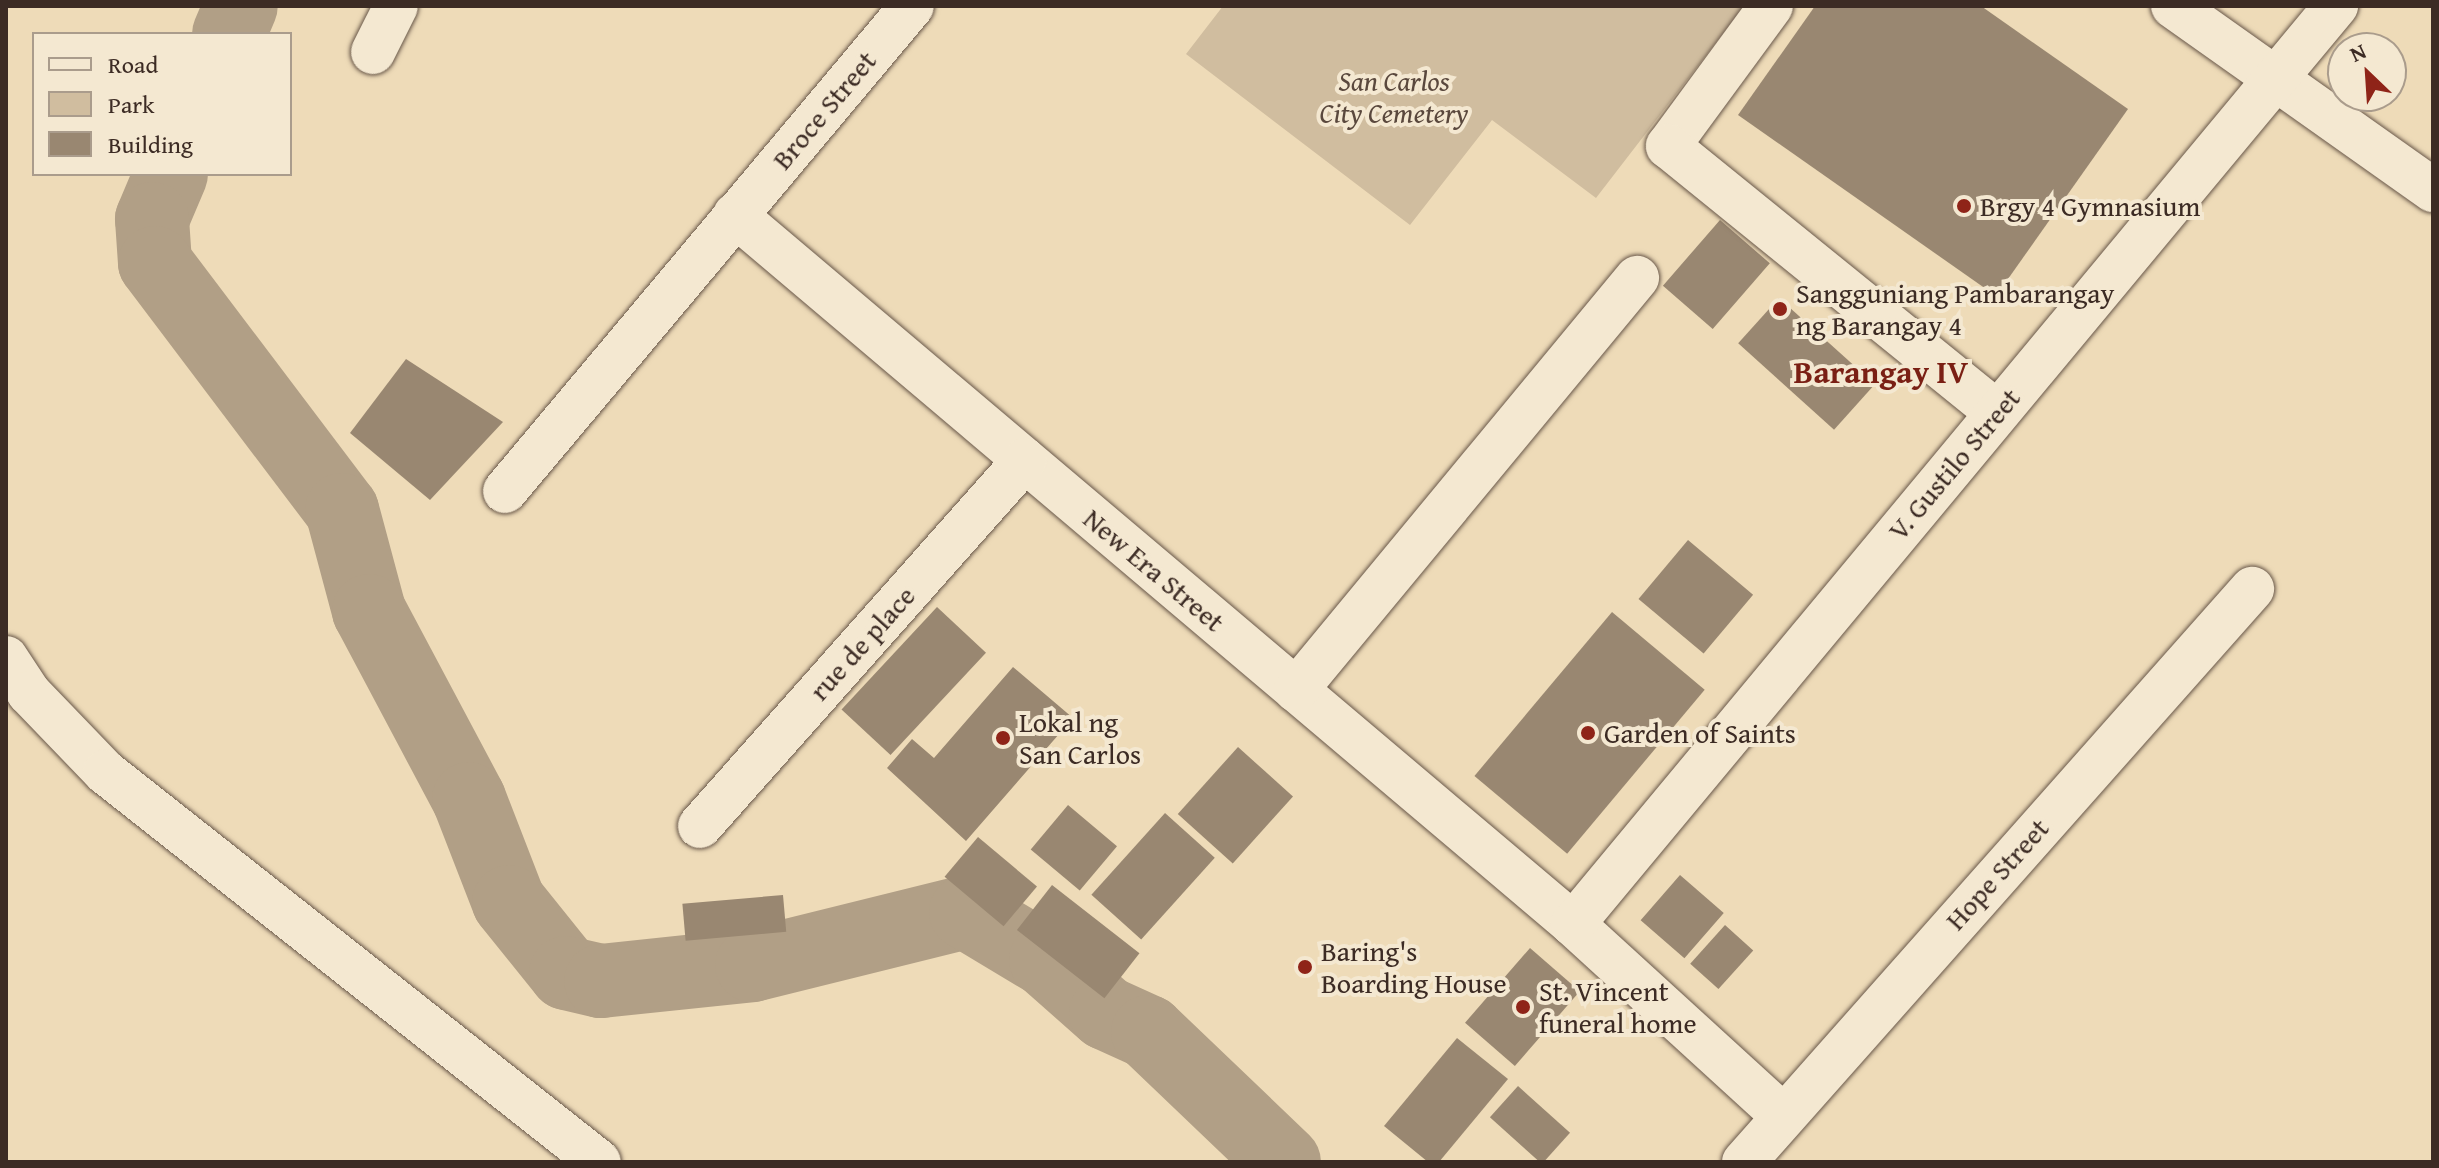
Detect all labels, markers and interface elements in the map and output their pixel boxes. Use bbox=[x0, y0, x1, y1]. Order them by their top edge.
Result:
legend bbox=[32, 32, 292, 176]
north arrow bbox=[2327, 32, 2407, 112]
text: N bbox=[2344, 34, 2371, 70]
street label: Broce Street bbox=[765, 44, 883, 176]
text: Road bbox=[108, 47, 158, 82]
park label: San Carlos City Cemetery bbox=[1320, 64, 1468, 130]
text: Park bbox=[108, 87, 154, 122]
text: Building bbox=[108, 127, 193, 162]
place label: Brgy 4 Gymnasium bbox=[1980, 189, 2200, 223]
marker: Brgy 4 Gymnasium bbox=[1955, 197, 1973, 215]
place label: Sangguniang Pambarangay ng Barangay 4 bbox=[1796, 276, 2114, 342]
marker: Sangguniang Pambarangay ng Barangay 4 bbox=[1771, 300, 1789, 318]
district label: Barangay Ⅳ bbox=[1794, 353, 1968, 391]
street label: V. Gustilo Street bbox=[1881, 381, 2027, 547]
street label: New Era Street bbox=[1077, 501, 1231, 639]
street label: rue de place bbox=[802, 579, 922, 707]
place label: Lokal ng San Carlos bbox=[1019, 705, 1141, 771]
place label: Garden of Saints bbox=[1604, 716, 1796, 750]
marker: Garden of Saints bbox=[1579, 724, 1597, 742]
marker: Lokal ng San Carlos bbox=[994, 729, 1012, 747]
street label: Hope Street bbox=[1938, 811, 2056, 937]
place label: Baring's Boarding House bbox=[1321, 934, 1507, 1000]
marker: Baring's Boarding House bbox=[1296, 958, 1314, 976]
place label: St. Vincent funeral home bbox=[1539, 974, 1697, 1040]
marker: St. Vincent funeral home bbox=[1514, 998, 1532, 1016]

